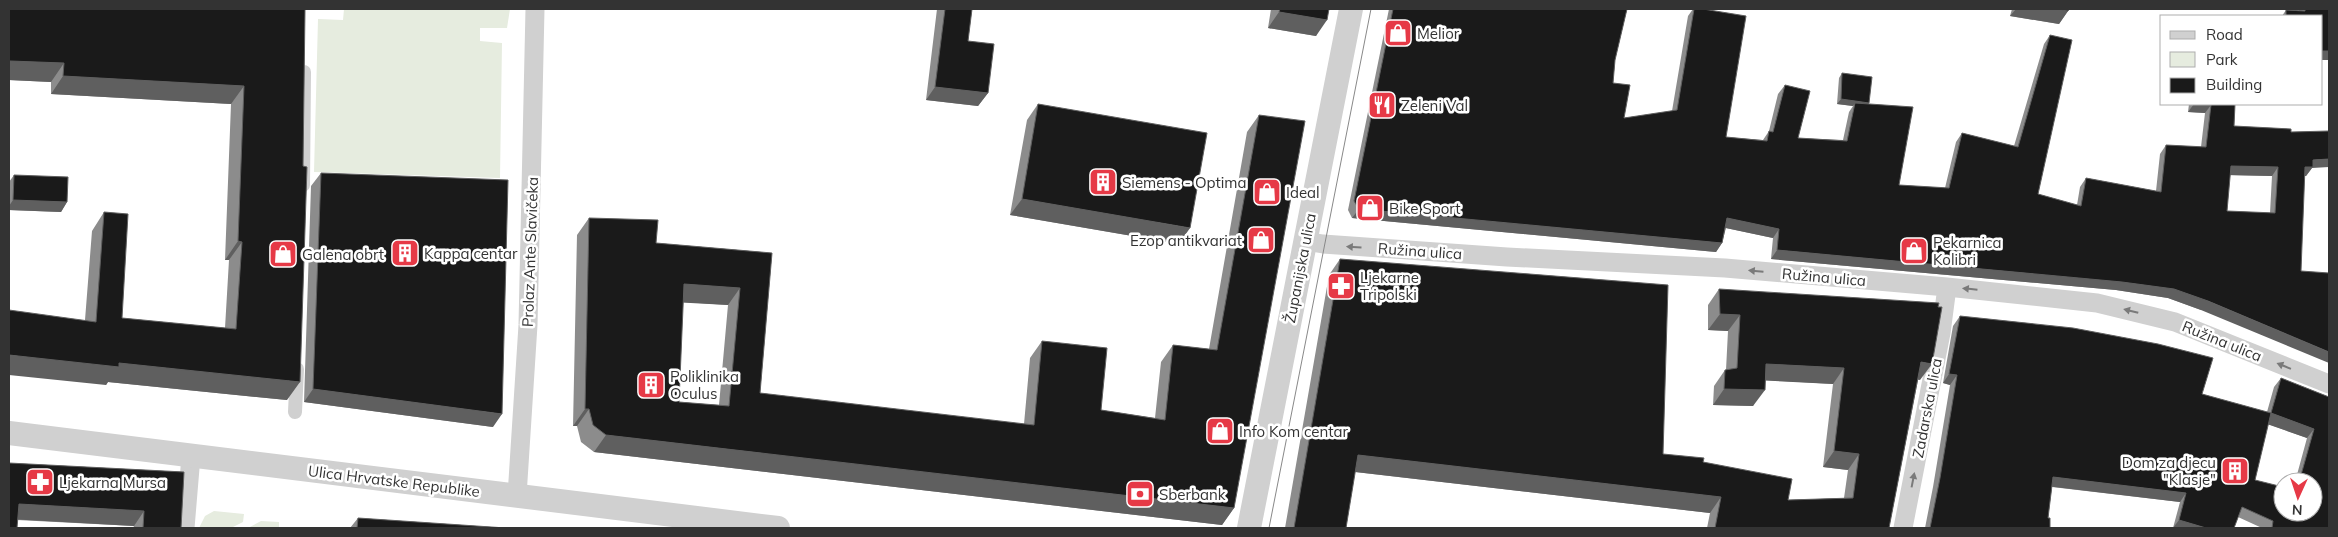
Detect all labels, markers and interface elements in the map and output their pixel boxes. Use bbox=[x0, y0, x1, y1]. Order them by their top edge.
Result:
legend bbox=[2160, 15, 2323, 105]
shop icon: Melior bbox=[1383, 18, 1413, 48]
place label: Melior bbox=[1417, 24, 1460, 43]
text: Road bbox=[2206, 25, 2243, 44]
text: Park bbox=[2206, 50, 2238, 69]
text: Building bbox=[2206, 75, 2262, 94]
restaurant icon: Zeleni Val bbox=[1367, 90, 1397, 120]
place label: Zeleni Val bbox=[1401, 96, 1468, 115]
building icon: Siemens - Optima bbox=[1088, 167, 1118, 197]
place label: Siemens - Optima bbox=[1122, 173, 1246, 192]
street label: Prolaz Ante Slavičeka bbox=[518, 177, 542, 327]
shop icon: Ideal bbox=[1252, 177, 1282, 207]
place label: Ideal bbox=[1286, 183, 1320, 202]
shop icon: Bike Sport bbox=[1355, 193, 1385, 223]
place label: Bike Sport bbox=[1389, 199, 1460, 218]
street label: Županijska ulica bbox=[1280, 211, 1320, 325]
shop icon: Ezop antikvariat bbox=[1246, 225, 1276, 255]
place label: Ezop antikvariat bbox=[1130, 231, 1242, 250]
place label: Pekarnica Kolibri bbox=[1933, 233, 2001, 269]
shop icon: Pekarnica Kolibri bbox=[1899, 236, 1929, 266]
building icon: Kappa centar bbox=[390, 238, 420, 268]
shop icon: Galena obrt bbox=[268, 239, 298, 269]
street label: Ružina ulica bbox=[1377, 239, 1463, 263]
one-way arrow bbox=[1345, 242, 1361, 250]
place label: Kappa centar bbox=[424, 244, 518, 263]
place label: Galena obrt bbox=[302, 245, 384, 264]
street label: Ružina ulica bbox=[1781, 264, 1867, 290]
one-way arrow bbox=[1748, 267, 1764, 275]
place label: Ljekarne Tripolski bbox=[1360, 268, 1419, 304]
pharmacy icon: Ljekarne Tripolski bbox=[1326, 271, 1356, 301]
one-way arrow bbox=[1962, 285, 1978, 293]
one-way arrow bbox=[2124, 307, 2139, 315]
street label: Ružina ulica bbox=[2179, 316, 2265, 366]
street label: Zadarska ulica bbox=[1908, 356, 1946, 460]
one-way arrow bbox=[2277, 361, 2291, 369]
place label: Poliklinika Oculus bbox=[670, 367, 739, 403]
building icon: Poliklinika Oculus bbox=[636, 370, 666, 400]
shop icon: Info Kom centar bbox=[1205, 416, 1235, 446]
place label: Info Kom centar bbox=[1239, 422, 1348, 441]
place label: Dom za djecu "Klasje" bbox=[2122, 453, 2216, 489]
building icon: Dom za djecu "Klasje" bbox=[2220, 456, 2250, 486]
street label: Ulica Hrvatske Republike bbox=[307, 461, 481, 501]
pharmacy icon: Ljekarna Mursa bbox=[25, 467, 55, 497]
one-way arrow bbox=[1909, 472, 1917, 488]
north arrow bbox=[2273, 472, 2323, 522]
place label: Ljekarna Mursa bbox=[59, 473, 166, 492]
bank icon: Sberbank bbox=[1125, 479, 1155, 509]
place label: Sberbank bbox=[1159, 485, 1226, 504]
text: N bbox=[2292, 501, 2303, 519]

